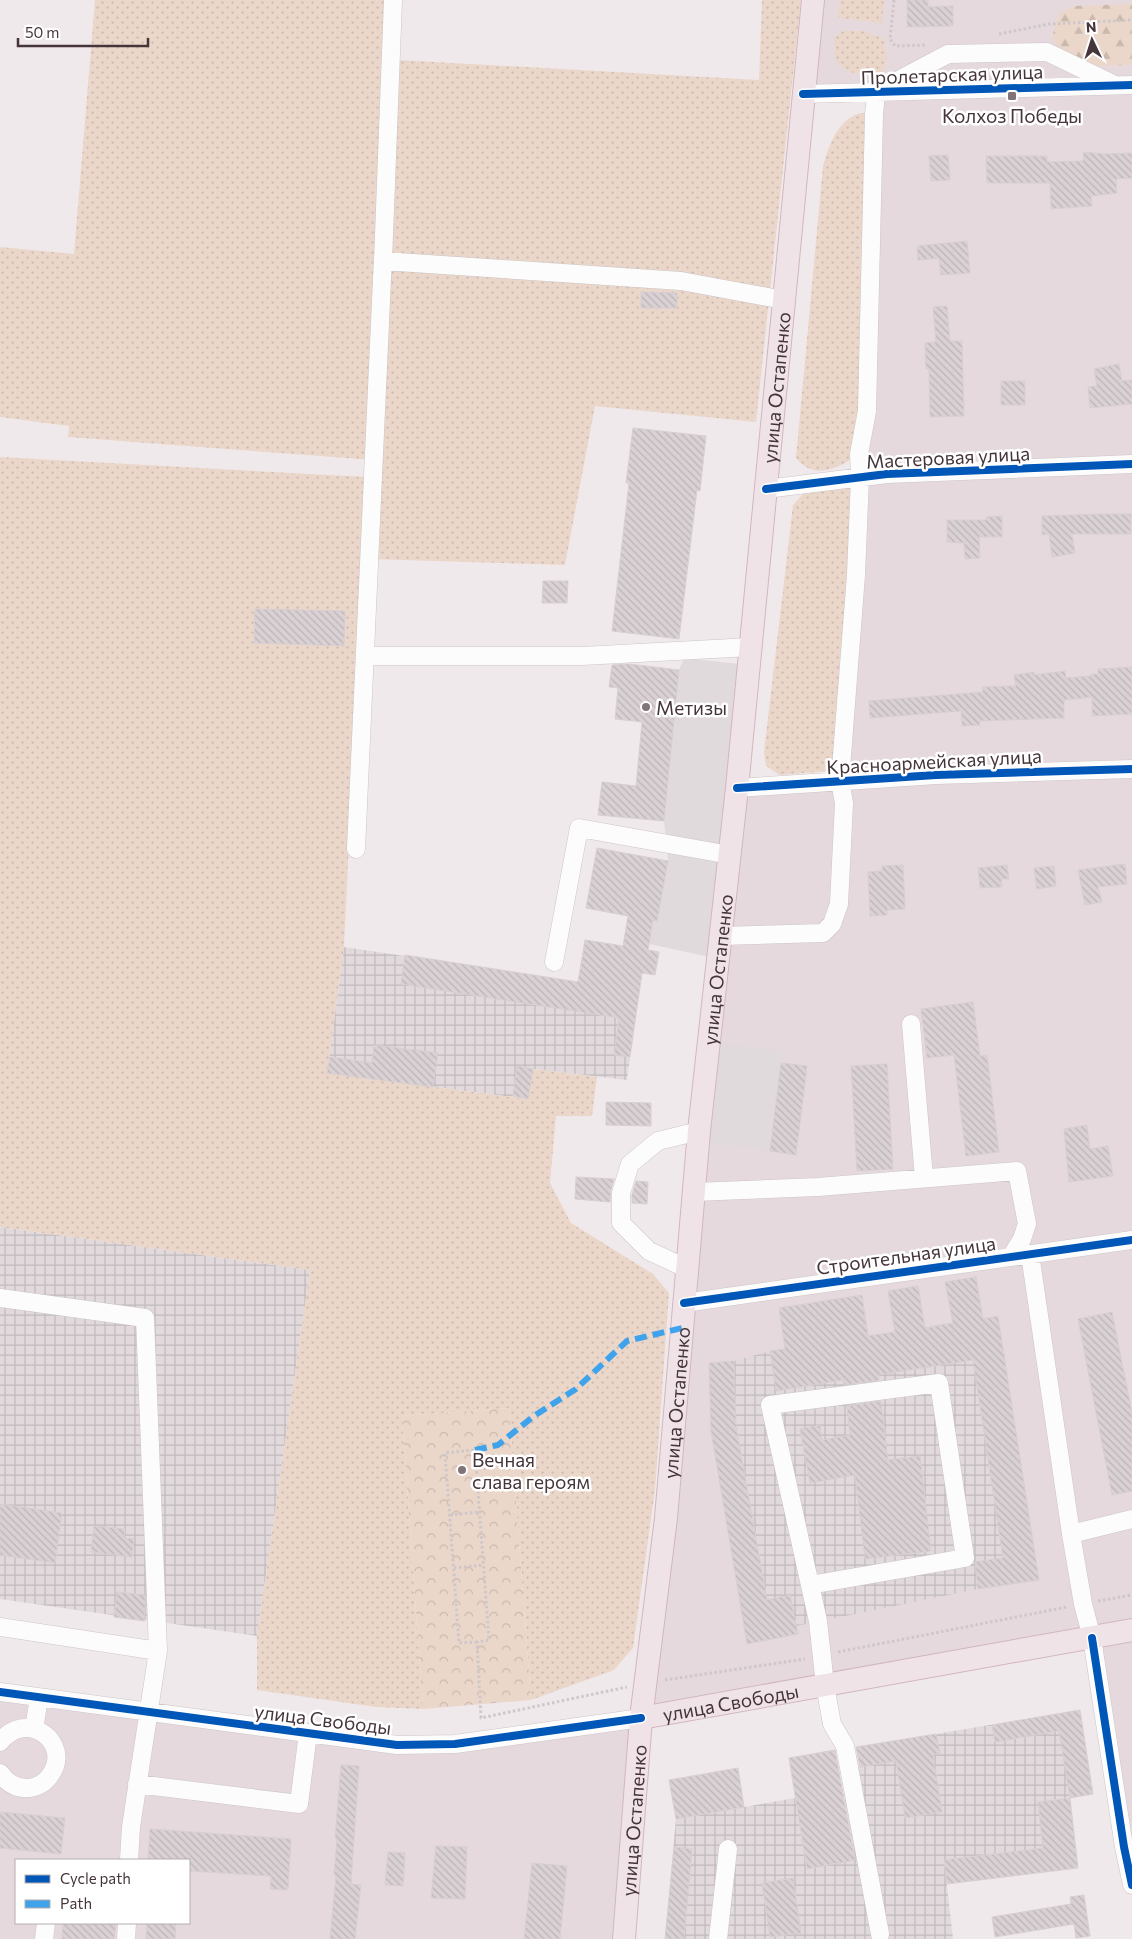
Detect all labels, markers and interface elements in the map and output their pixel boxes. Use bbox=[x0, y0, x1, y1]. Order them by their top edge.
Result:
scale bar bbox=[18, 15, 148, 47]
north arrow bbox=[1067, 15, 1117, 65]
text: N bbox=[1085, 18, 1097, 35]
text: 50 m bbox=[25, 23, 59, 41]
street label: Пролетарская улица bbox=[860, 59, 1044, 89]
marker: Колхоз Победы bbox=[1006, 90, 1018, 102]
place label: Колхоз Победы bbox=[942, 104, 1082, 127]
street label: улица Остапенко bbox=[757, 311, 794, 464]
street label: Мастеровая улица bbox=[865, 441, 1031, 473]
place label: Метизы bbox=[656, 696, 727, 719]
marker: Метизы bbox=[640, 701, 652, 713]
street label: Красноармейская улица bbox=[826, 744, 1042, 778]
street label: улица Остапенко bbox=[697, 893, 737, 1046]
street label: Строительная улица bbox=[815, 1231, 997, 1279]
street label: улица Остапенко bbox=[658, 1326, 694, 1479]
place label: Вечная слава героям bbox=[472, 1448, 590, 1493]
marker: Вечная слава героям bbox=[456, 1464, 468, 1476]
street label: улица Свободы bbox=[661, 1678, 800, 1725]
street label: улица Свободы bbox=[253, 1699, 393, 1739]
street label: улица Остапенко bbox=[616, 1744, 650, 1897]
legend bbox=[15, 1859, 190, 1924]
text: Cycle path bbox=[60, 1869, 131, 1887]
text: Path bbox=[60, 1894, 92, 1912]

